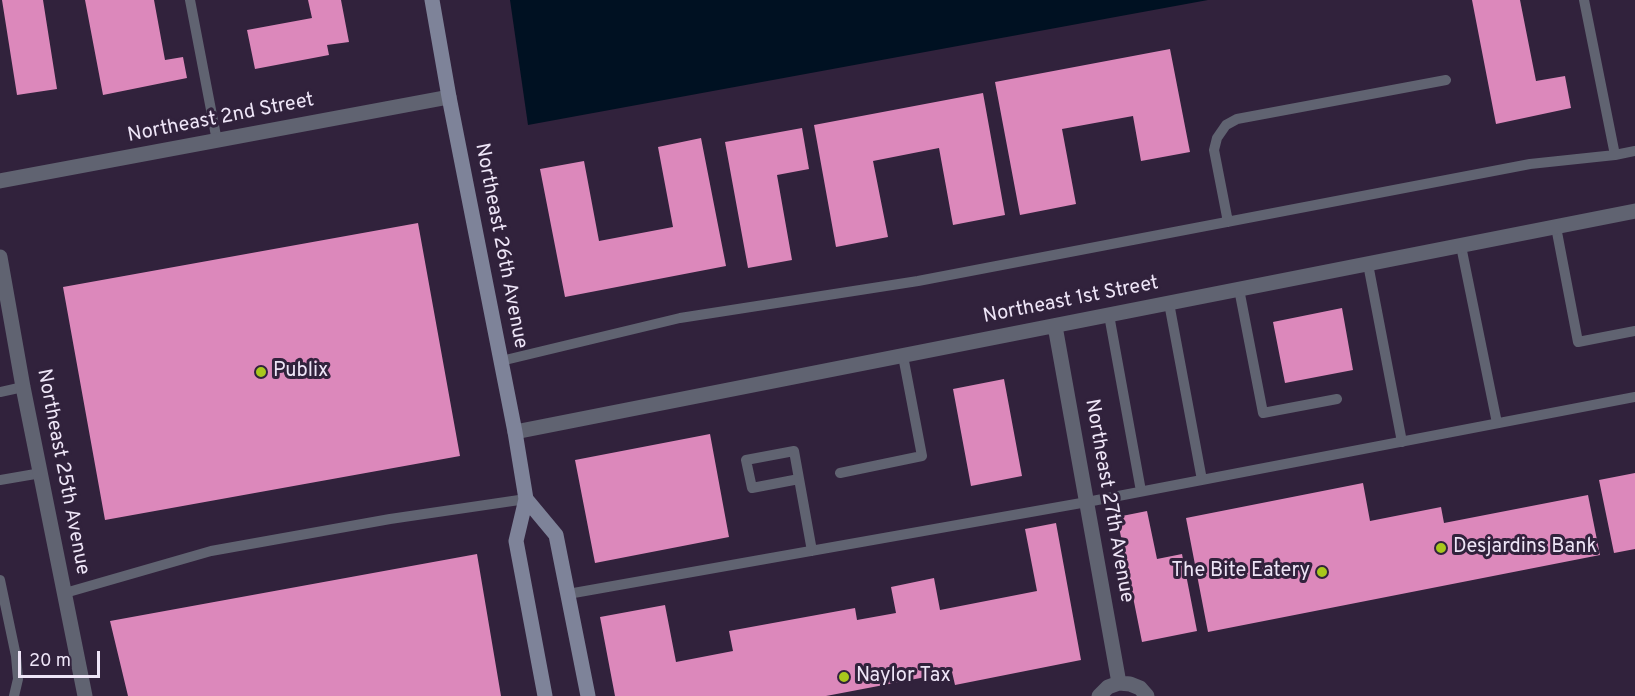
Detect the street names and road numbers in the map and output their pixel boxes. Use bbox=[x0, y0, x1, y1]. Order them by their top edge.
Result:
street label: Northeast 2nd Street bbox=[126, 89, 316, 149]
street label: Northeast 26th Avenue bbox=[468, 141, 532, 351]
street label: Northeast 1st Street bbox=[981, 272, 1161, 330]
street label: Northeast 25th Avenue bbox=[30, 367, 94, 577]
street label: Northeast 27th Avenue bbox=[1078, 397, 1138, 605]

